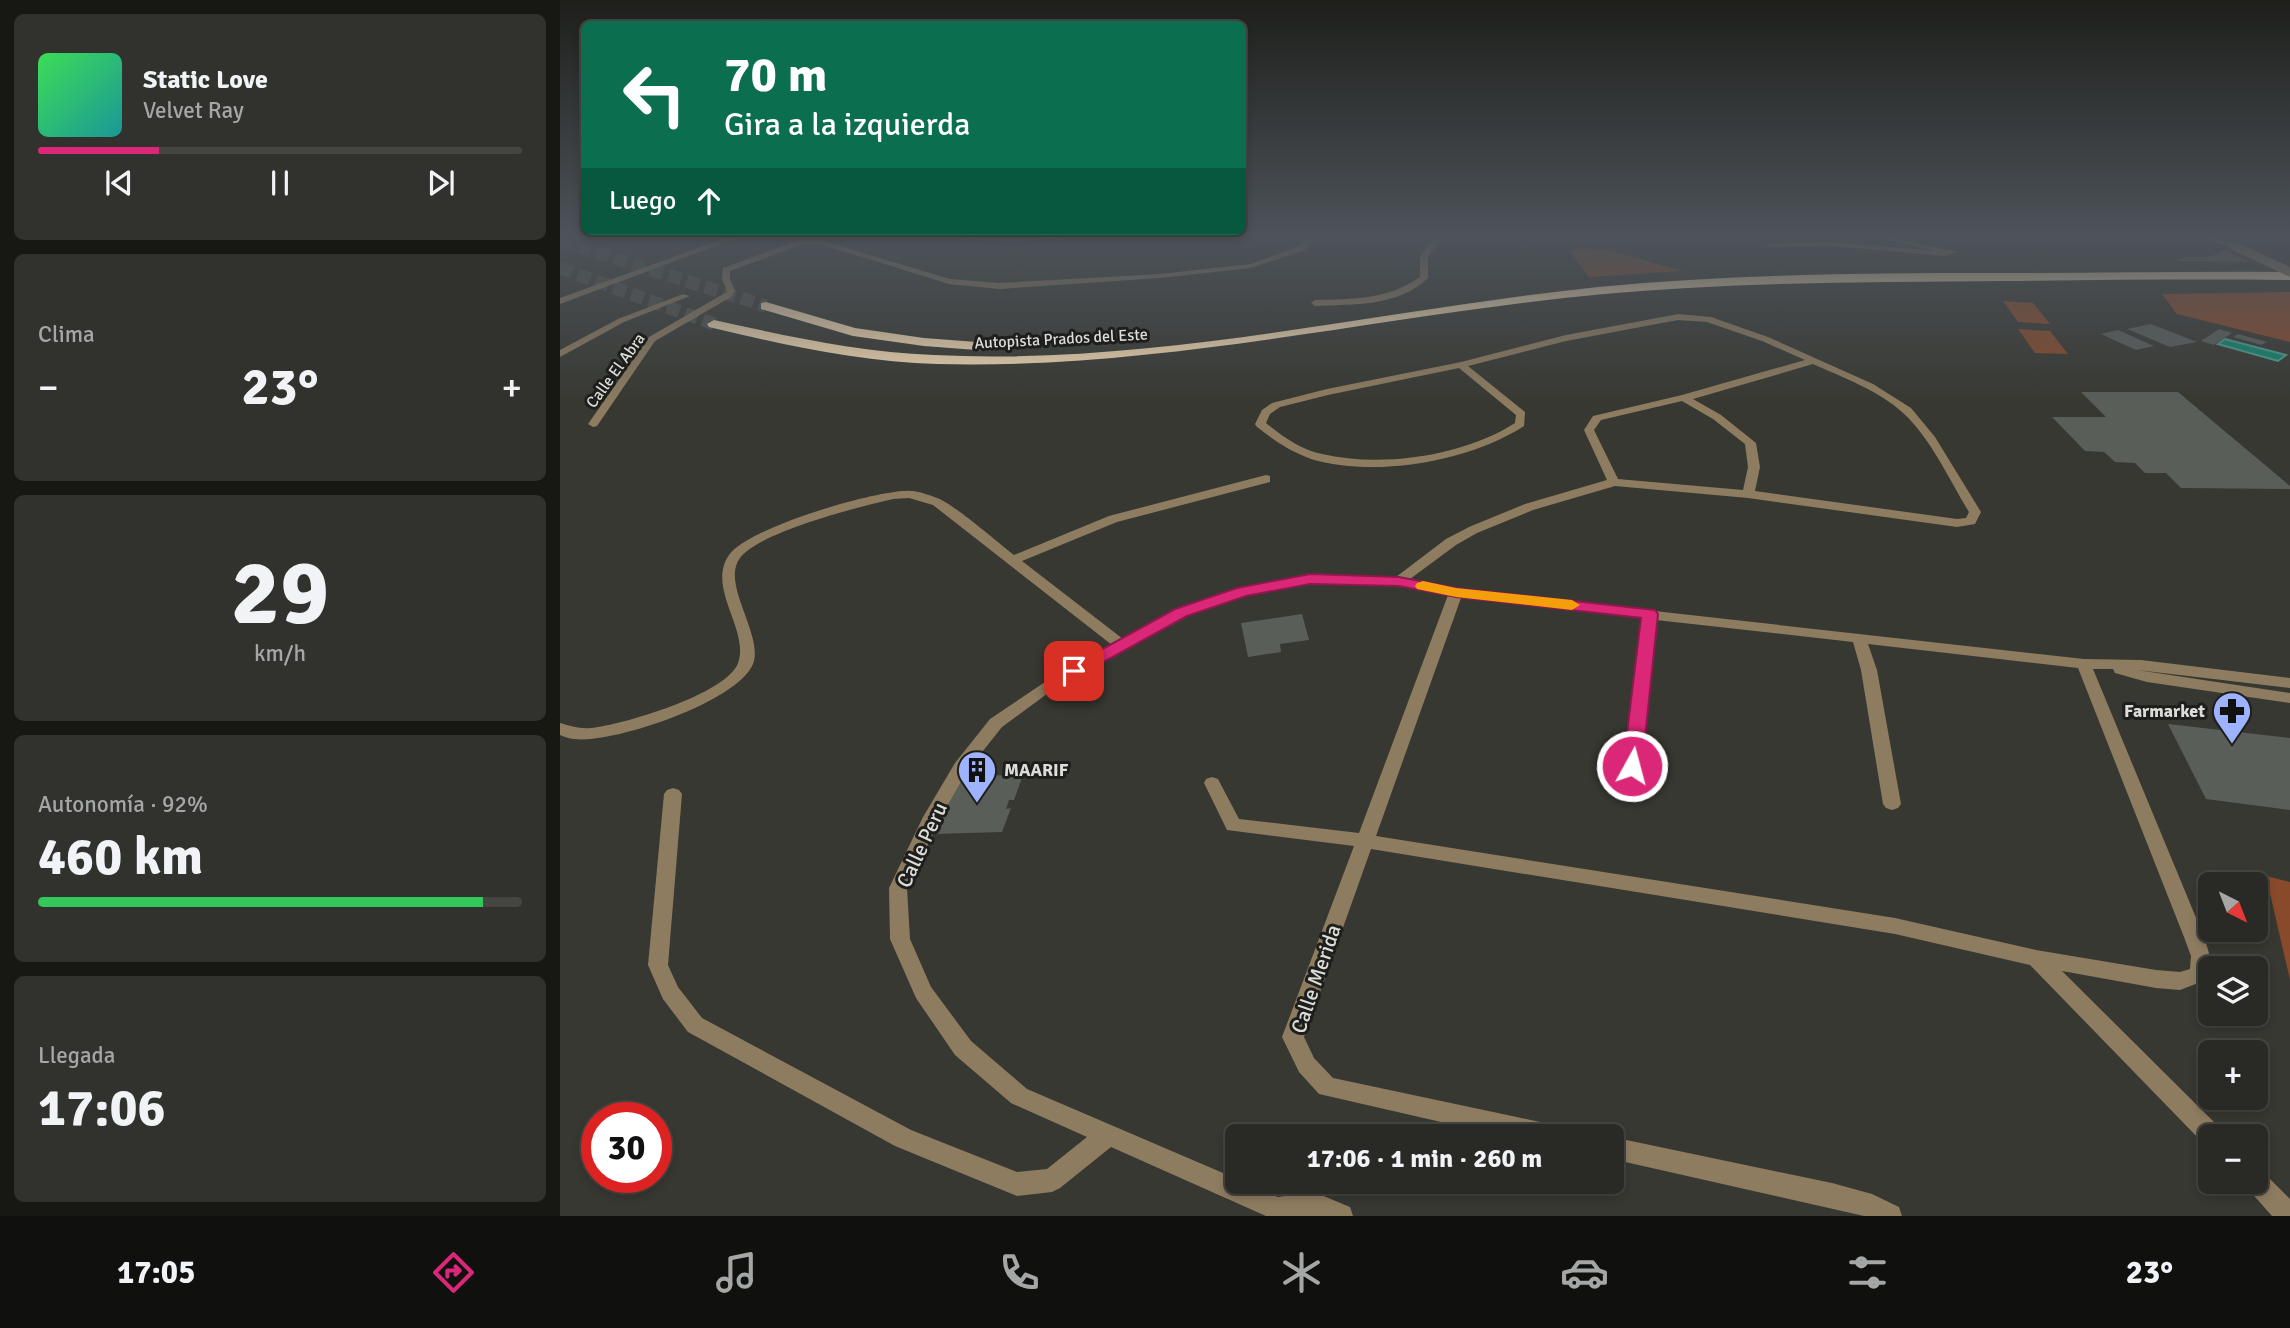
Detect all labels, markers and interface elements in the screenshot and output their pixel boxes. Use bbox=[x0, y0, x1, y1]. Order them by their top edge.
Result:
text: 70 m bbox=[724, 45, 827, 105]
icon: left bbox=[609, 49, 700, 140]
text: Static Love bbox=[143, 64, 268, 96]
text: Velvet Ray bbox=[143, 96, 244, 125]
text: Gira a la izquierda bbox=[724, 105, 971, 144]
icon: previous bbox=[100, 164, 138, 202]
icon: pause bbox=[261, 164, 299, 202]
icon: next bbox=[422, 164, 460, 202]
icon: ahead bbox=[690, 182, 728, 220]
text: Luego bbox=[609, 185, 676, 217]
text: Clima bbox=[38, 320, 95, 349]
street label: Autopista Prados del Este bbox=[974, 324, 1148, 354]
street label: Calle El Abra bbox=[582, 329, 650, 412]
text: 23° bbox=[242, 355, 318, 419]
text: − bbox=[38, 364, 59, 411]
text: + bbox=[501, 364, 522, 411]
text: 29 bbox=[231, 537, 329, 650]
text: km/h bbox=[254, 639, 306, 668]
pin bbox=[1044, 641, 1104, 701]
icon: arrive bbox=[1055, 652, 1093, 690]
pharmacy icon: Farmarket bbox=[2211, 690, 2253, 745]
place label: Farmarket bbox=[2124, 700, 2205, 722]
position arrow bbox=[1595, 729, 1669, 803]
building icon: MAARIF bbox=[956, 749, 998, 804]
place label: MAARIF bbox=[1004, 759, 1069, 781]
text: Autonomía · 92% bbox=[38, 790, 208, 819]
street label: Calle Peru bbox=[891, 798, 953, 892]
text: 460 km bbox=[38, 825, 203, 889]
north arrow bbox=[2198, 872, 2268, 942]
map controls bbox=[2198, 872, 2268, 1194]
street label: Calle Merida bbox=[1285, 921, 1347, 1037]
button: layers bbox=[2198, 956, 2268, 1026]
button: + bbox=[2198, 1040, 2268, 1110]
text: Llegada bbox=[38, 1041, 115, 1070]
text: 17:06 bbox=[38, 1076, 166, 1140]
speed limit sign: 30 bbox=[581, 1102, 672, 1193]
button: − bbox=[2198, 1124, 2268, 1194]
text: 17:06 · 1 min · 260 m bbox=[1307, 1143, 1542, 1175]
icon: directions bbox=[429, 1248, 478, 1297]
icon: music bbox=[712, 1248, 761, 1297]
icon: phone bbox=[995, 1248, 1044, 1297]
icon: climate bbox=[1277, 1248, 1326, 1297]
icon: car bbox=[1560, 1248, 1609, 1297]
icon: filters bbox=[1843, 1248, 1892, 1297]
text: 17:05 bbox=[117, 1253, 195, 1292]
text: 23° bbox=[2126, 1253, 2173, 1292]

